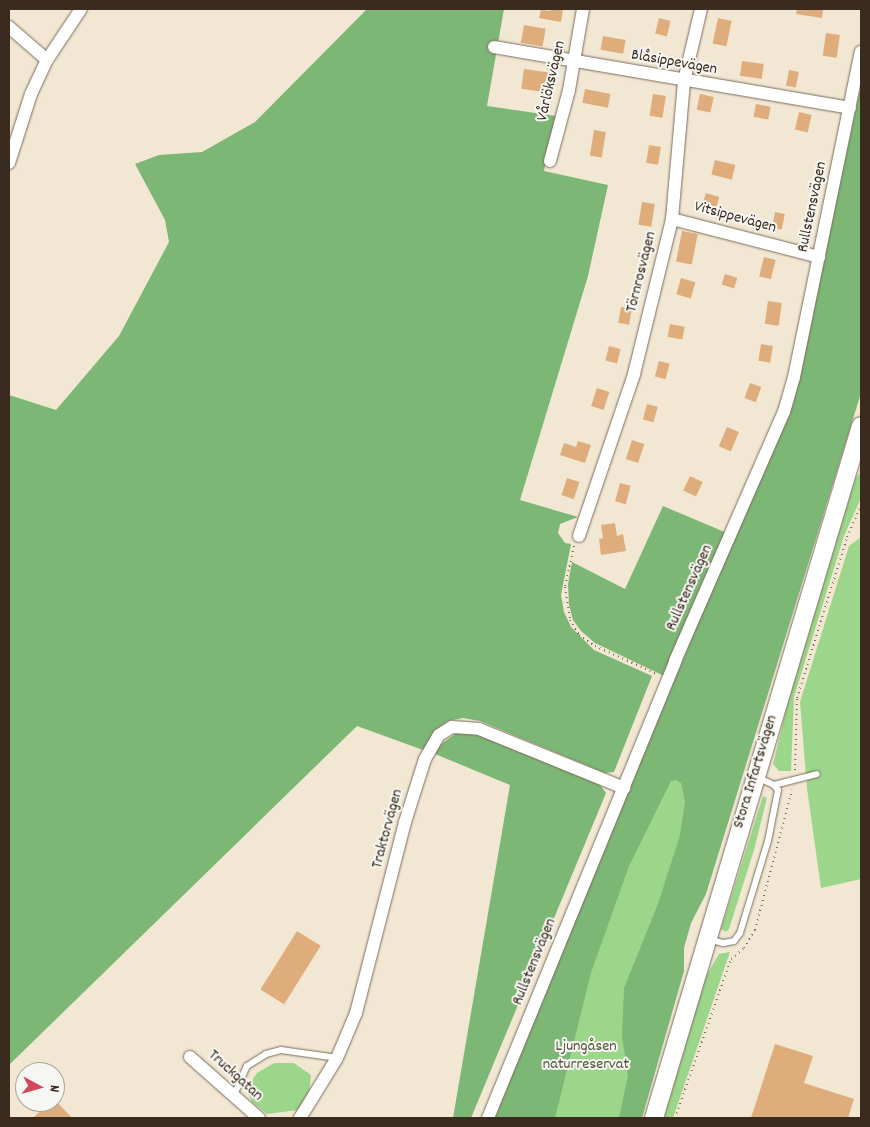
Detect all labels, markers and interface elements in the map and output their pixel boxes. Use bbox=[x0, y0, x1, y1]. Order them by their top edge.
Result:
street label: Vårlöksvägen bbox=[533, 39, 571, 123]
street label: Blåsippevägen bbox=[630, 46, 718, 80]
street label: Rullstensvägen bbox=[794, 160, 832, 254]
street label: Vitsippevägen bbox=[692, 198, 778, 238]
street label: Törnrosvägen bbox=[623, 230, 661, 314]
street label: Rullstensvägen bbox=[662, 542, 718, 634]
street label: Stora Infartsvägen bbox=[730, 713, 782, 831]
street label: Traktorvägen bbox=[368, 787, 408, 871]
street label: Rullstensvägen bbox=[509, 916, 561, 1008]
park label: Ljungåsen naturreservat bbox=[543, 1037, 629, 1075]
street label: Truckgatan bbox=[203, 1046, 267, 1106]
north arrow bbox=[15, 1062, 65, 1112]
text: N bbox=[44, 1084, 64, 1093]

